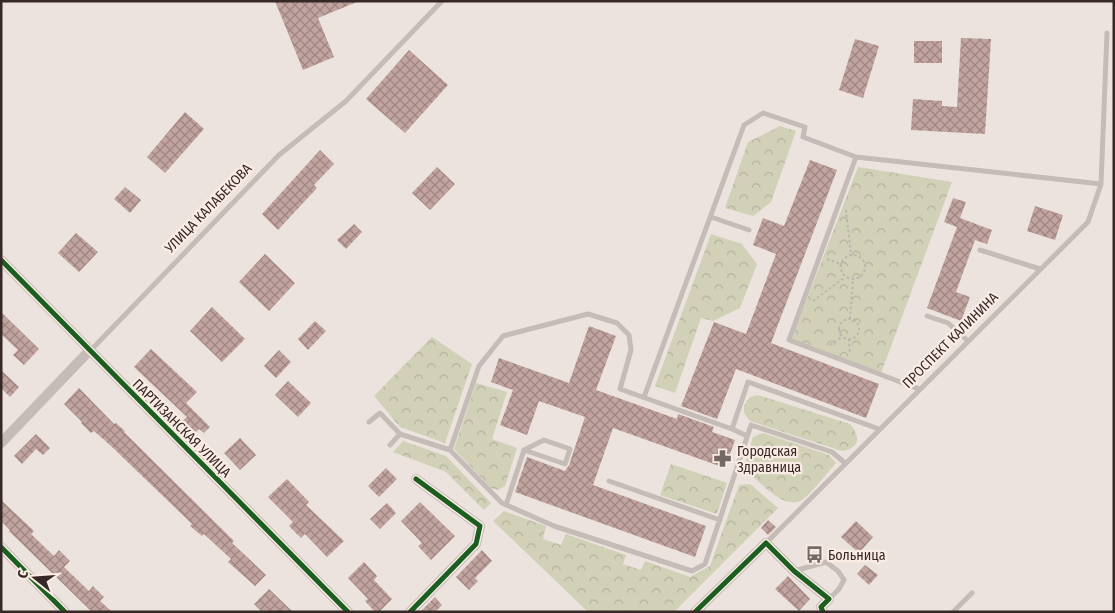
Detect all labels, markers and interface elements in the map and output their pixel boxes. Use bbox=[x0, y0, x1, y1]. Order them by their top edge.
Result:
street label: УЛИЦА КАЛАБЕКОВА bbox=[161, 160, 256, 257]
street label: ПРОСПЕКТ КАЛИНИНА bbox=[899, 289, 1002, 392]
street label: ПАРТИЗАНСКАЯ УЛИЦА bbox=[129, 376, 235, 482]
place label: Городская Здравница bbox=[737, 443, 801, 476]
pharmacy icon: Городская Здравница bbox=[713, 449, 733, 469]
bus stop icon: Больница bbox=[804, 545, 824, 565]
place label: Больница bbox=[828, 547, 886, 564]
north arrow bbox=[10, 553, 60, 603]
text: С bbox=[14, 568, 32, 580]

